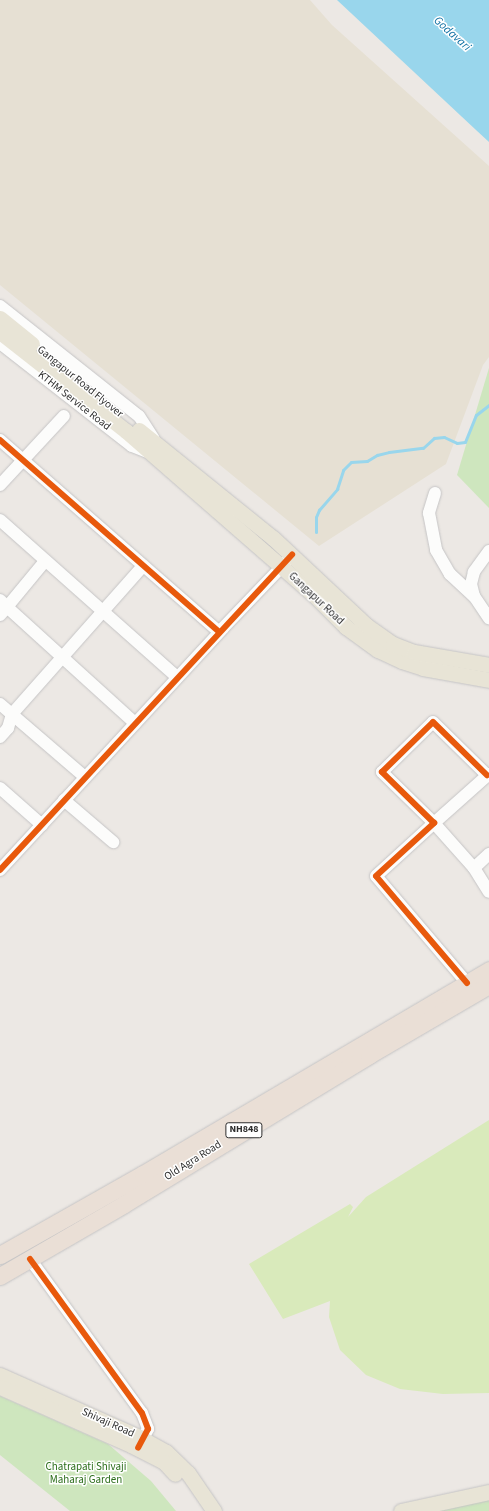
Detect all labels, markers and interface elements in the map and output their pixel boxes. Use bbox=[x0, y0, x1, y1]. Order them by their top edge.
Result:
water label: Godavari bbox=[431, 14, 473, 54]
street label: Gangapur Road Flyover bbox=[34, 343, 126, 421]
street label: KTHM Service Road bbox=[35, 368, 113, 434]
street label: Gangapur Road bbox=[286, 570, 346, 628]
road number: NH848 bbox=[225, 1122, 263, 1138]
street label: Old Agra Road bbox=[162, 1138, 224, 1184]
street label: Shivaji Road bbox=[80, 1406, 136, 1440]
park label: Chatrapati Shivaji Maharaj Garden bbox=[46, 1461, 126, 1487]

